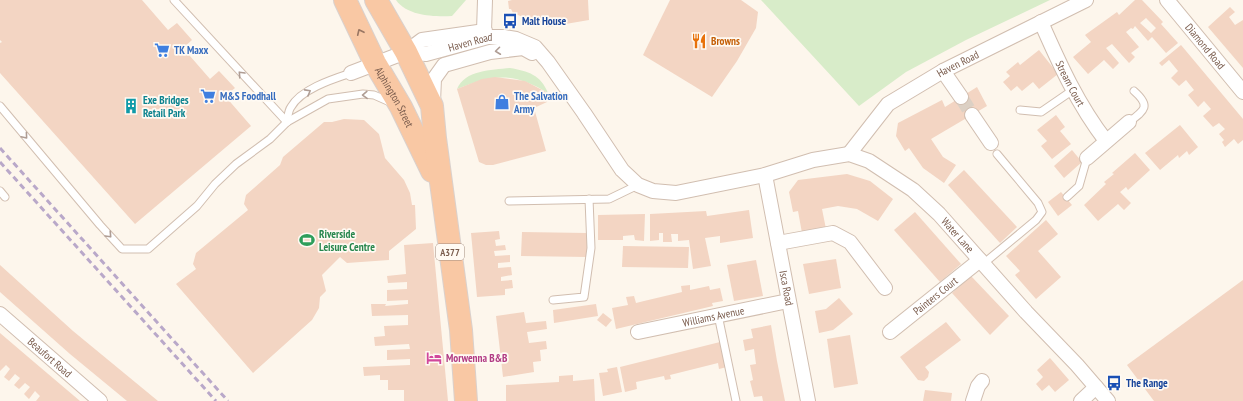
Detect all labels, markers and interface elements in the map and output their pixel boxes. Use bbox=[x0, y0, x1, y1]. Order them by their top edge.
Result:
bus stop icon: Malt House bbox=[501, 12, 519, 30]
place label: Malt House bbox=[522, 14, 566, 28]
street label: Diamond Road bbox=[1182, 20, 1228, 72]
one-way arrow bbox=[357, 28, 365, 36]
street label: Haven Road bbox=[447, 30, 492, 55]
restaurant icon: Browns bbox=[690, 32, 708, 50]
place label: Browns bbox=[711, 34, 740, 48]
supermarket icon: TK Maxx bbox=[153, 41, 171, 59]
place label: TK Maxx bbox=[174, 43, 209, 57]
one-way arrow bbox=[495, 46, 502, 55]
street label: Haven Road bbox=[934, 47, 981, 80]
street label: Stream Court bbox=[1052, 58, 1088, 109]
street label: Alphington Street bbox=[372, 64, 417, 130]
one-way arrow bbox=[238, 71, 245, 78]
supermarket icon: M&S Foodhall bbox=[199, 87, 217, 105]
place label: M&S Foodhall bbox=[220, 89, 276, 103]
one-way arrow bbox=[304, 89, 311, 96]
place label: The Salvation Army bbox=[513, 89, 568, 116]
one-way arrow bbox=[362, 91, 368, 99]
place label: Exe Bridges Retail Park bbox=[143, 93, 189, 120]
shop icon: The Salvation Army bbox=[493, 93, 511, 111]
building icon: Exe Bridges Retail Park bbox=[122, 97, 140, 115]
one-way arrow bbox=[21, 131, 28, 138]
street label: Water Lane bbox=[938, 214, 977, 256]
place label: Riverside Leisure Centre bbox=[319, 227, 375, 254]
one-way arrow bbox=[105, 230, 112, 237]
sports icon: Riverside Leisure Centre bbox=[298, 231, 316, 249]
road number: A377 bbox=[436, 244, 464, 260]
street label: Isca Road bbox=[776, 269, 797, 307]
street label: Painters Court bbox=[910, 274, 961, 318]
street label: Williams Avenue bbox=[681, 303, 746, 330]
street label: Beaufort Road bbox=[25, 334, 75, 380]
hotel icon: Morwenna B&B bbox=[425, 349, 443, 367]
place label: Morwenna B&B bbox=[446, 351, 508, 365]
bus stop icon: The Range bbox=[1105, 374, 1123, 392]
place label: The Range bbox=[1126, 376, 1168, 390]

